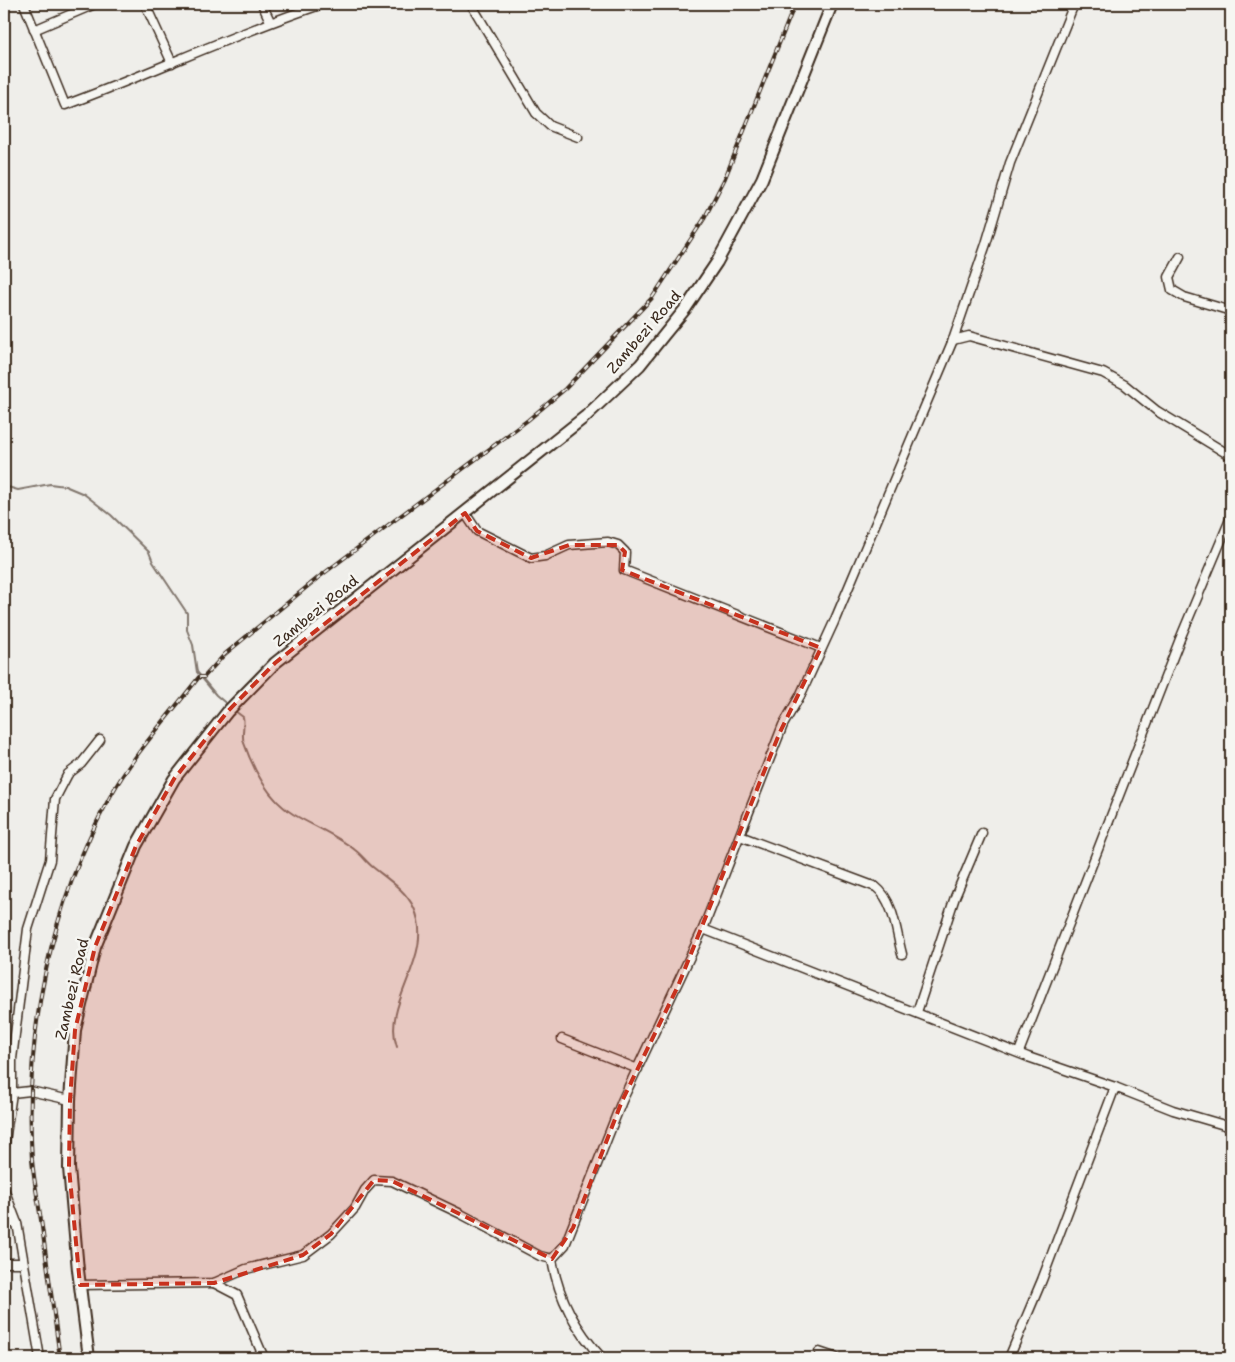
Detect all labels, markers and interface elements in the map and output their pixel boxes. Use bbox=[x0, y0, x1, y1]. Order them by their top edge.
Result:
street label: Zambezi Road bbox=[602, 286, 686, 378]
street label: Zambezi Road bbox=[269, 570, 363, 651]
street label: Zambezi Road bbox=[51, 936, 94, 1042]

